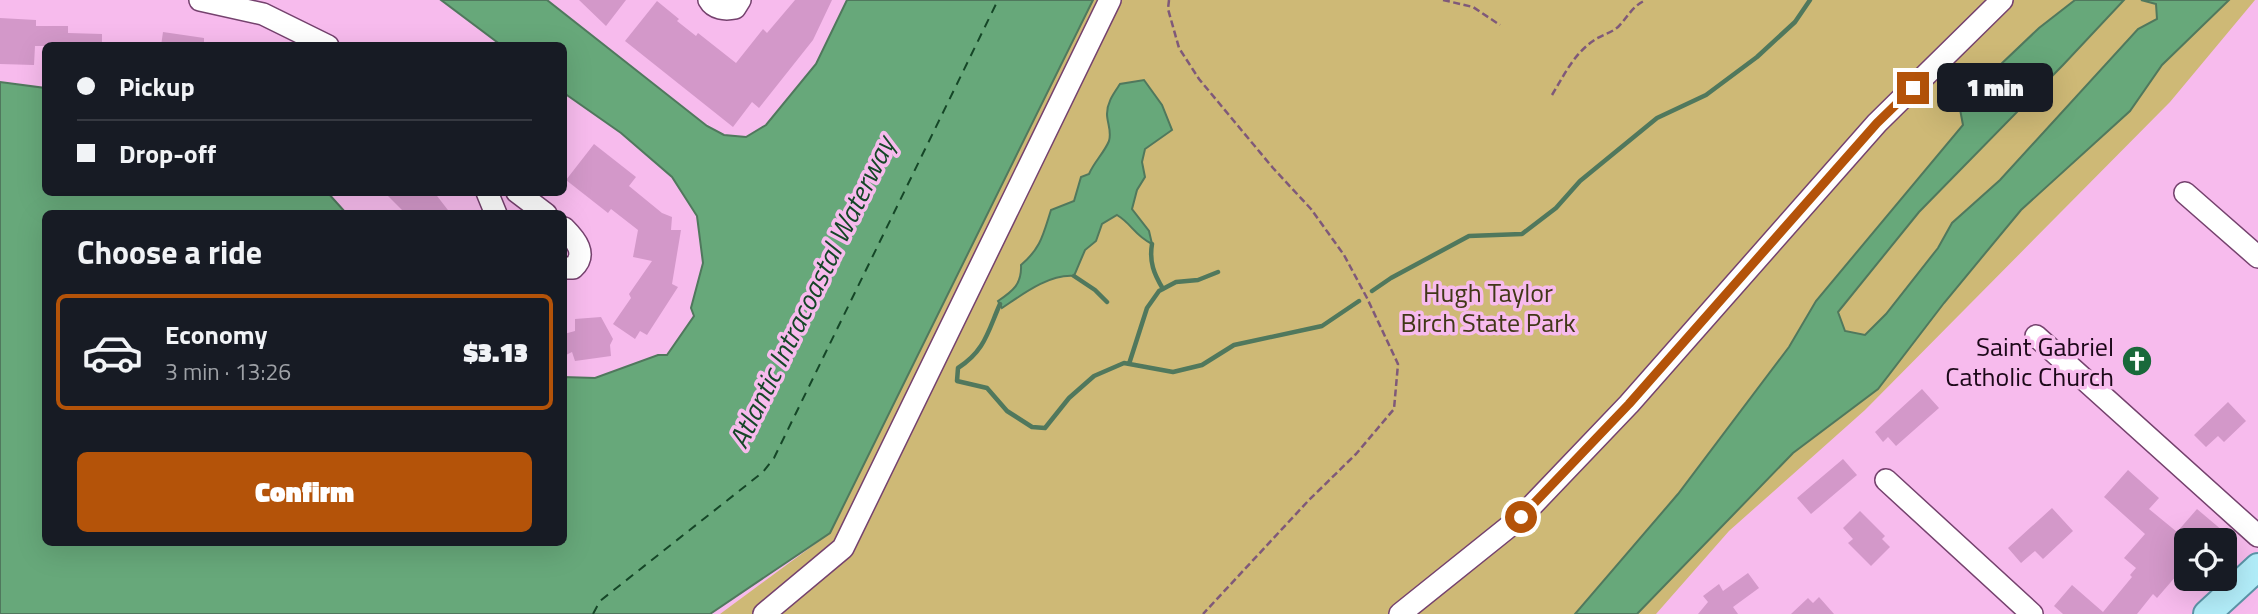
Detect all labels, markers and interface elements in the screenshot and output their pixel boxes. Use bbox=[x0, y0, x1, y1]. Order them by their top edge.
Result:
callout: 1 min bbox=[1938, 64, 2053, 112]
text: Pickup bbox=[119, 67, 195, 106]
text: 1 min bbox=[1966, 70, 2024, 105]
route end bbox=[1897, 72, 1929, 104]
water label: Atlantic Intracoastal Waterway bbox=[717, 126, 907, 455]
text: Drop-off bbox=[119, 134, 216, 173]
text: Choose a ride bbox=[77, 228, 262, 276]
park label: Hugh Taylor Birch State Park bbox=[1400, 273, 1576, 342]
text: Economy bbox=[165, 315, 267, 354]
icon: car bbox=[81, 321, 144, 384]
place label: Saint Gabriel Catholic Church bbox=[1945, 327, 2114, 396]
text: $3.13 bbox=[463, 333, 528, 372]
church icon: Saint Gabriel Catholic Church bbox=[2120, 344, 2154, 378]
text: 3 min · 13:26 bbox=[165, 354, 291, 389]
button: Confirm bbox=[77, 452, 532, 532]
route start bbox=[1505, 501, 1537, 533]
map controls bbox=[2174, 528, 2237, 591]
button: locate bbox=[2174, 528, 2237, 591]

